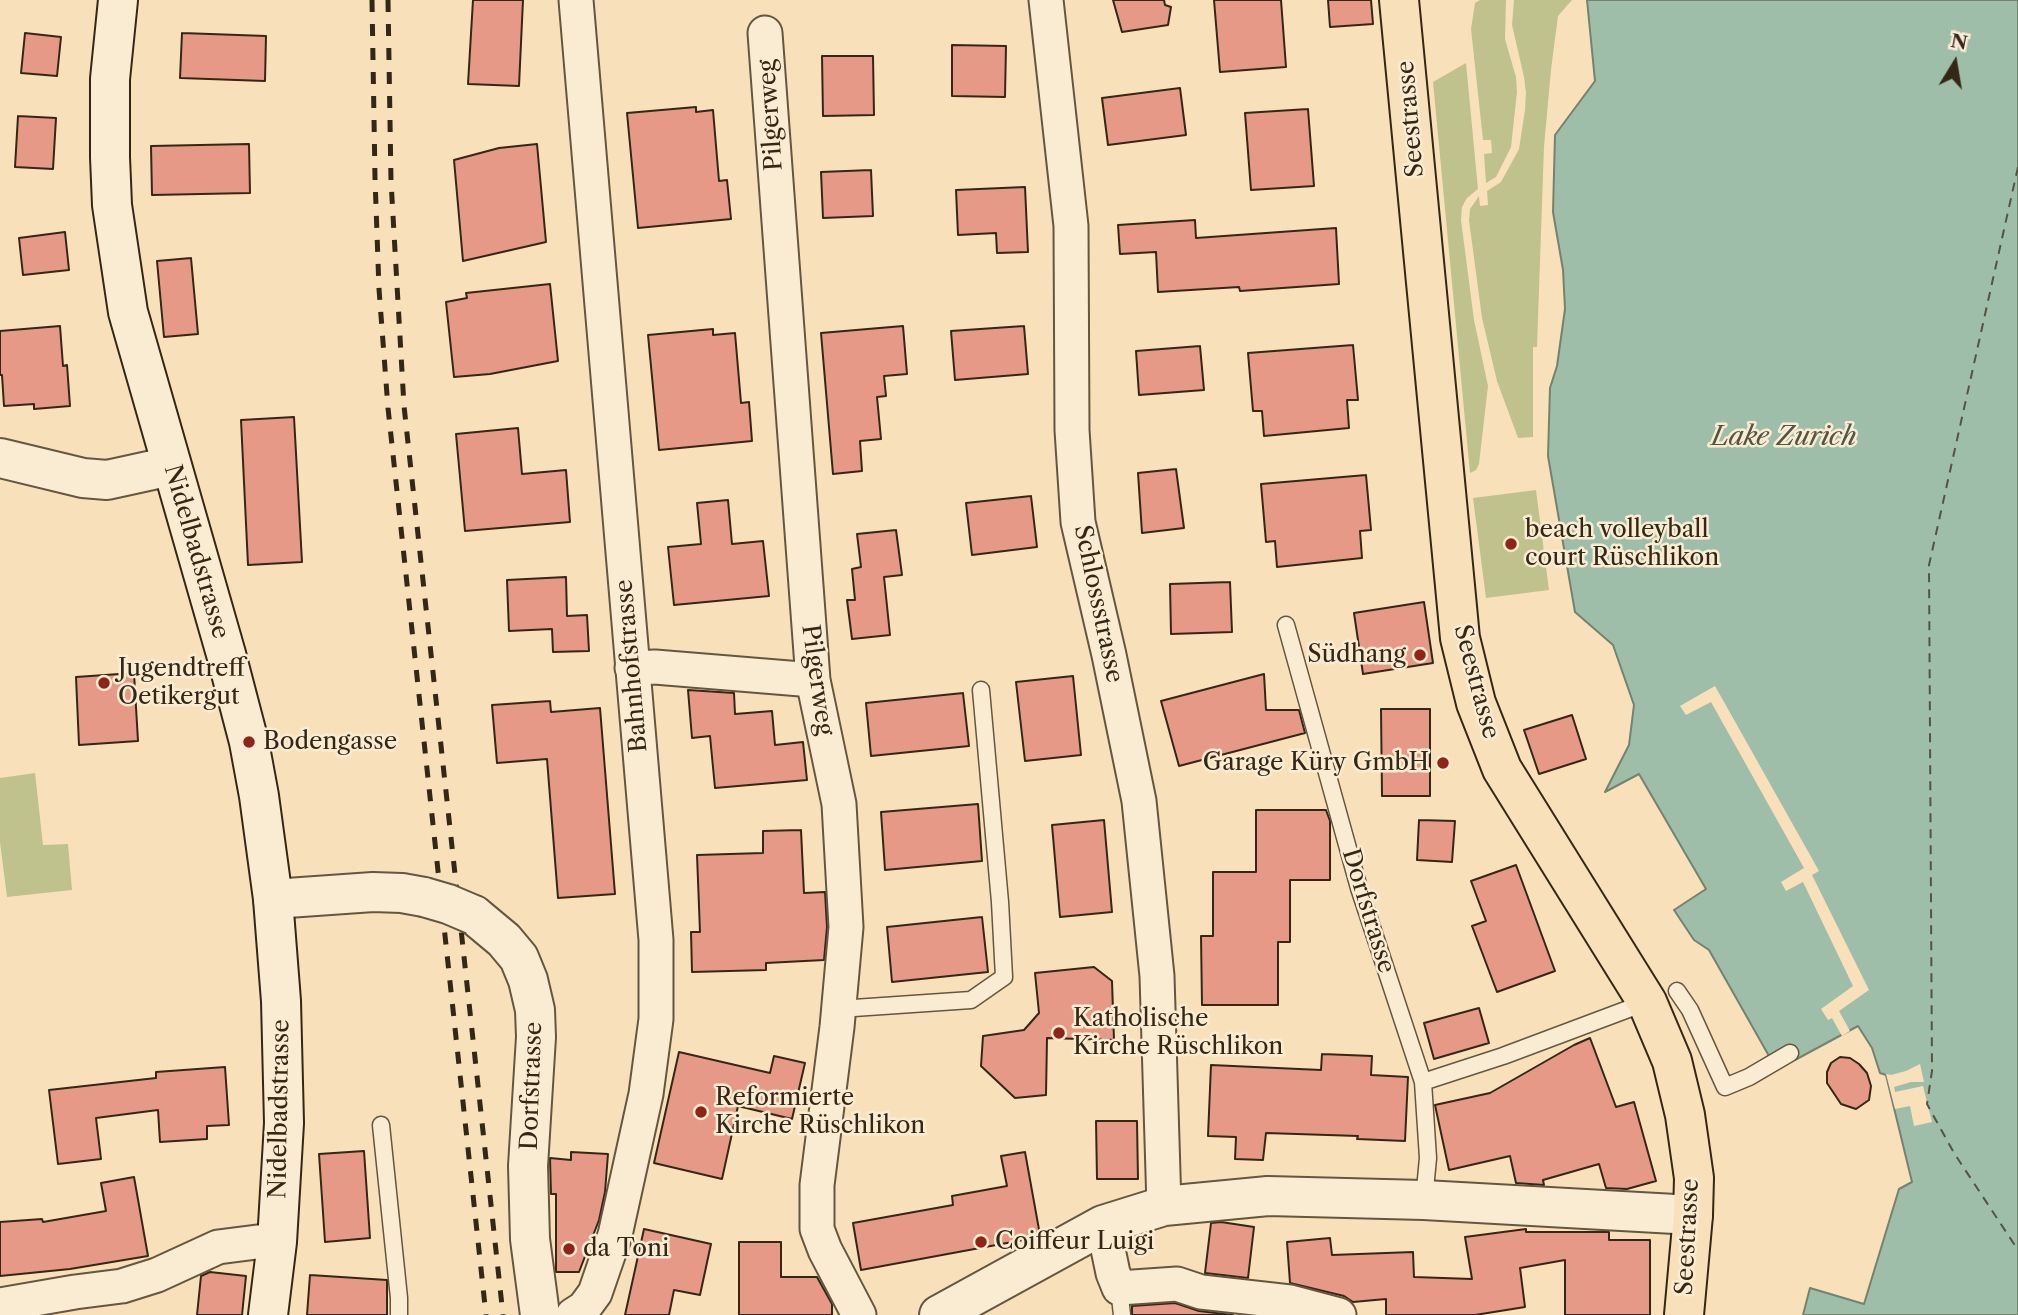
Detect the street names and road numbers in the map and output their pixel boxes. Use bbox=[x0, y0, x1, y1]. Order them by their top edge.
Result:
street label: Pilgerweg bbox=[753, 58, 789, 172]
street label: Seestrasse bbox=[1392, 59, 1430, 179]
street label: Nidelbadstrasse bbox=[157, 462, 235, 642]
street label: Schlossstrasse bbox=[1067, 522, 1129, 686]
street label: Bahnhofstrasse bbox=[610, 578, 654, 754]
street label: Seestrasse bbox=[1447, 622, 1505, 742]
street label: Pilgerweg bbox=[795, 623, 839, 737]
street label: Dorfstrasse bbox=[1335, 845, 1401, 977]
street label: Nidelbadstrasse bbox=[264, 1019, 296, 1199]
street label: Dorfstrasse bbox=[515, 1021, 549, 1151]
street label: Seestrasse bbox=[1671, 1178, 1705, 1296]

